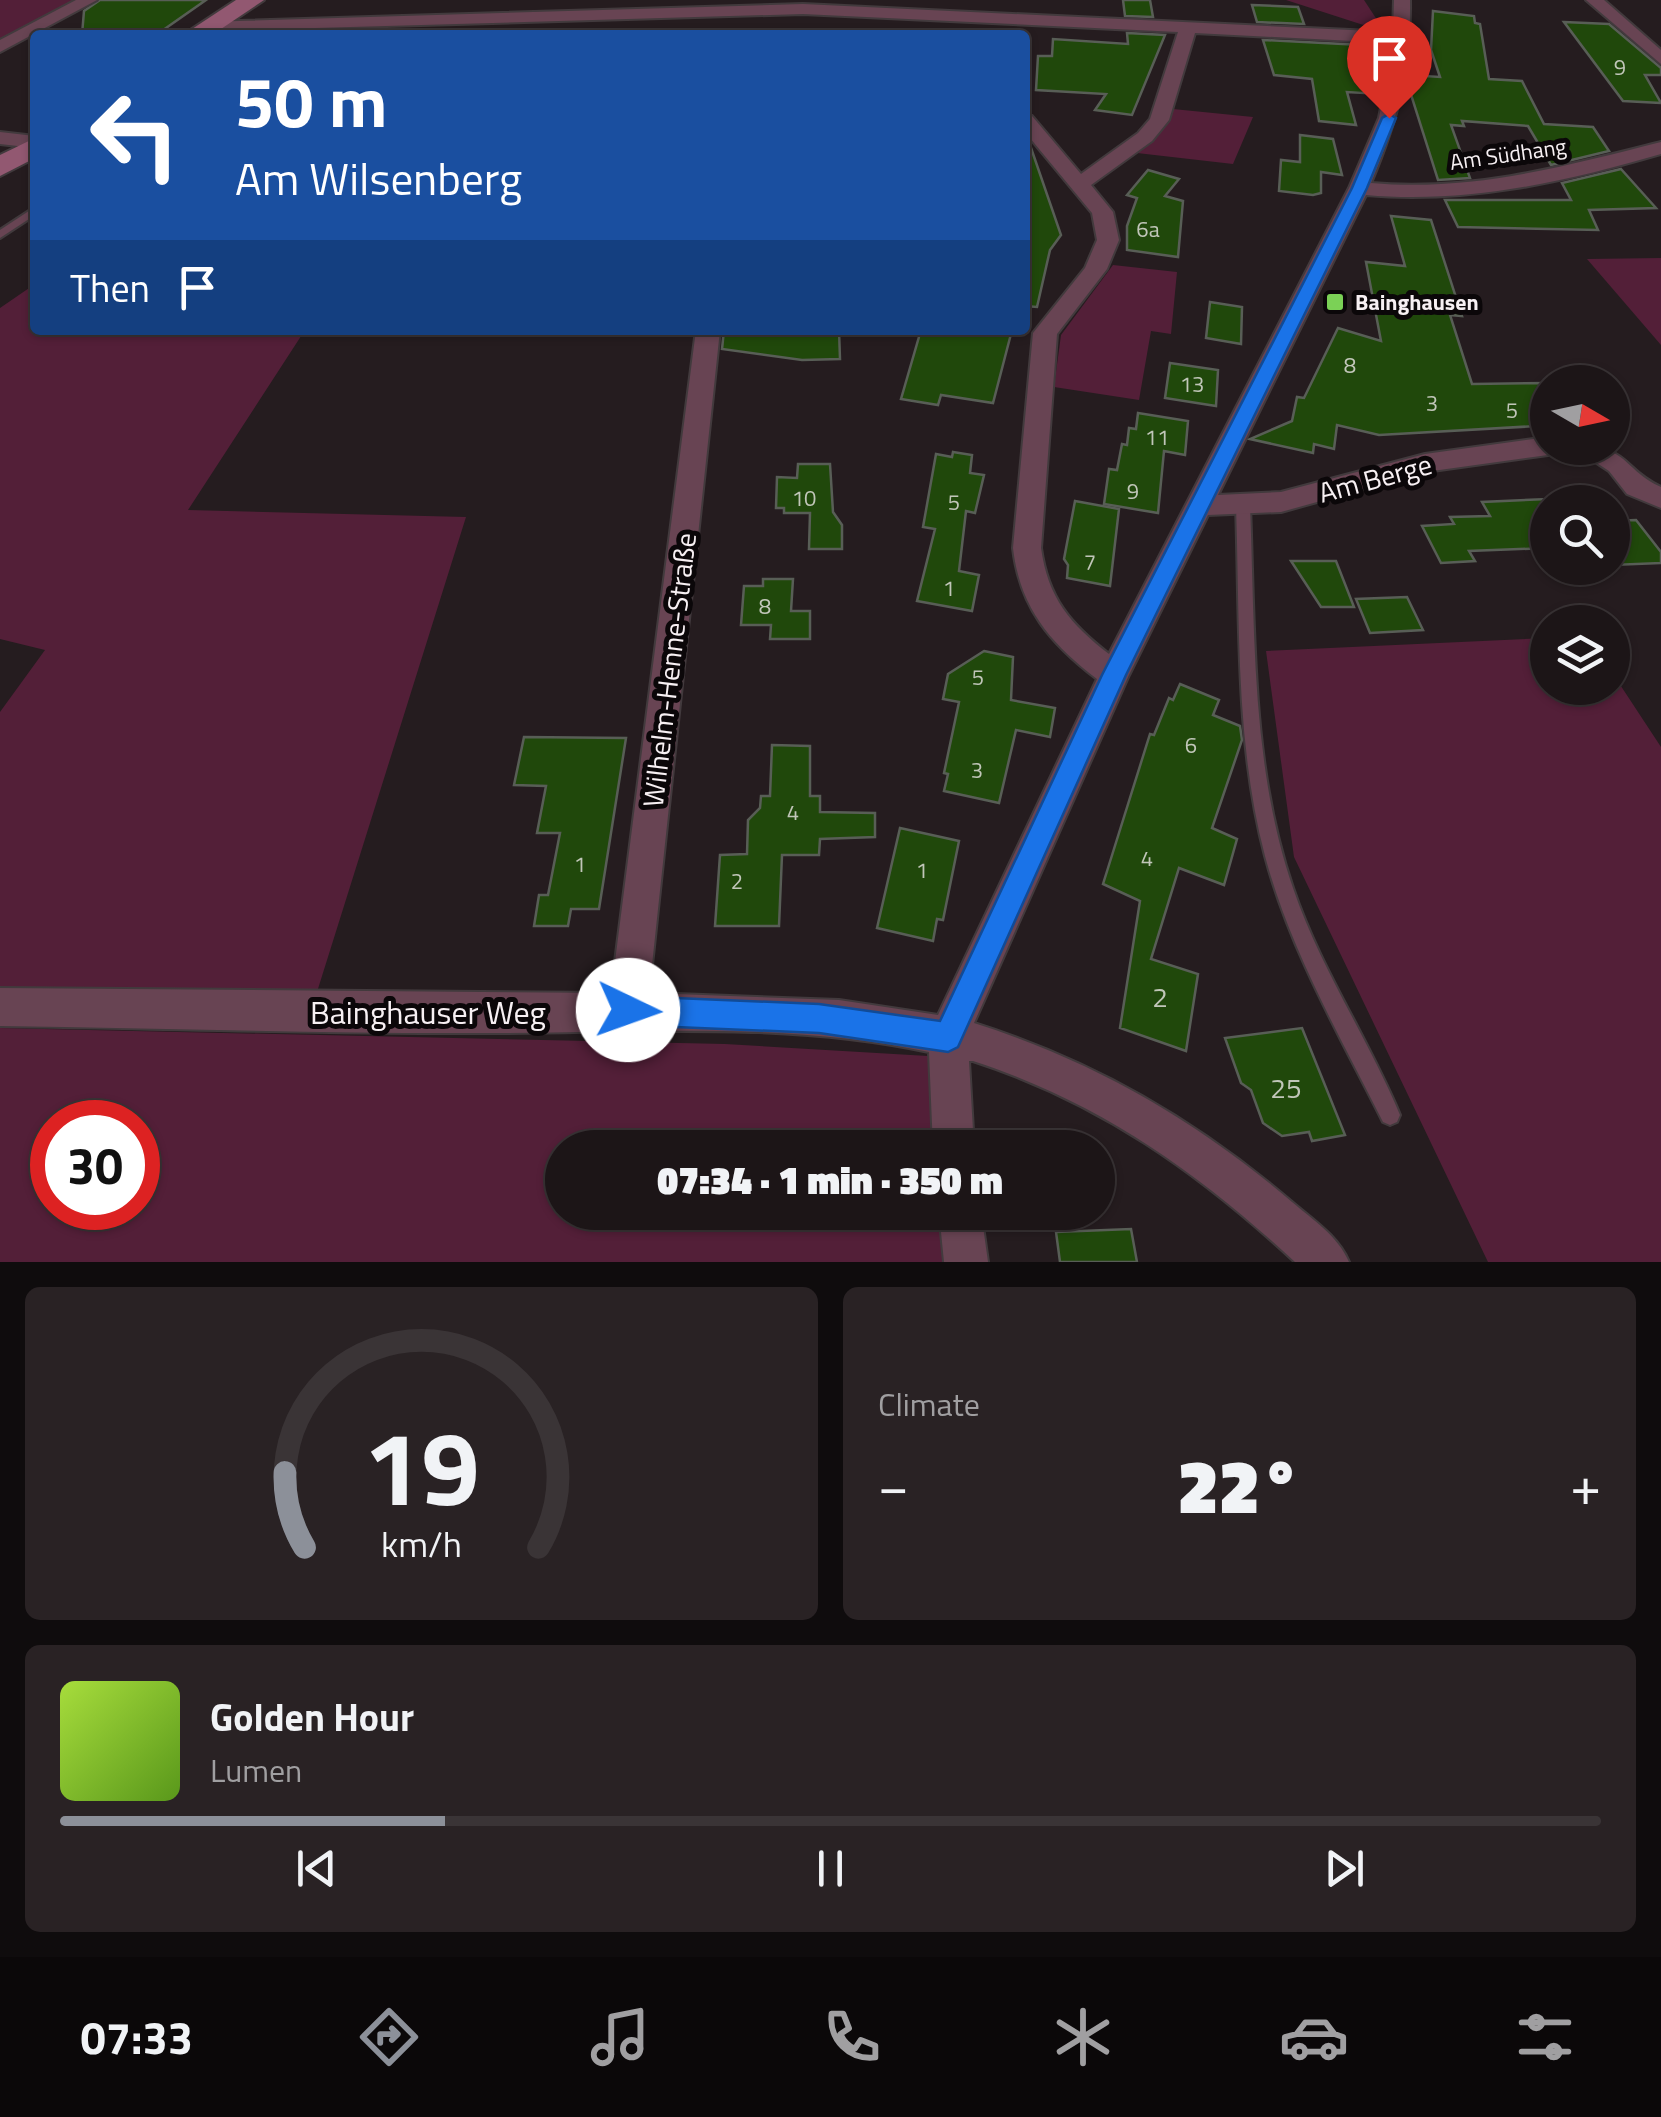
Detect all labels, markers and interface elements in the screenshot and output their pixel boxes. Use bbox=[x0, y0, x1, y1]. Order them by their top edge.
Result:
pin bbox=[1347, 16, 1432, 119]
icon: arrive bbox=[1362, 31, 1417, 86]
text: 50 m bbox=[235, 48, 388, 154]
house number: 9 bbox=[1614, 50, 1626, 84]
icon: left bbox=[70, 70, 200, 200]
street label: Am Südhang bbox=[1447, 129, 1569, 179]
text: Am Wilsenberg bbox=[235, 144, 522, 212]
house number: 6a bbox=[1136, 212, 1160, 246]
text: Then bbox=[70, 259, 150, 317]
icon: arrive bbox=[170, 260, 225, 315]
place label: Bainghausen bbox=[1355, 285, 1479, 319]
marker: Bainghausen bbox=[1324, 291, 1346, 313]
house number: 8 bbox=[1344, 348, 1356, 382]
north arrow bbox=[1530, 365, 1630, 465]
map controls bbox=[1530, 365, 1630, 705]
house number: 13 bbox=[1180, 367, 1204, 401]
house number: 3 bbox=[1426, 386, 1438, 420]
house number: 5 bbox=[1506, 393, 1518, 427]
house number: 11 bbox=[1145, 420, 1169, 454]
street label: Am Berge bbox=[1314, 442, 1436, 514]
house number: 9 bbox=[1127, 474, 1139, 508]
house number: 10 bbox=[792, 481, 816, 515]
house number: 5 bbox=[948, 485, 960, 519]
button: search bbox=[1530, 485, 1630, 585]
street label: Wilhelm-Henne-Straße bbox=[631, 530, 707, 810]
house number: 7 bbox=[1084, 545, 1096, 579]
house number: 1 bbox=[943, 571, 955, 605]
house number: 8 bbox=[759, 589, 771, 623]
button: layers bbox=[1530, 605, 1630, 705]
house number: 5 bbox=[972, 660, 984, 694]
house number: 6 bbox=[1185, 728, 1197, 762]
house number: 3 bbox=[971, 753, 983, 787]
house number: 4 bbox=[787, 795, 799, 829]
house number: 4 bbox=[1141, 841, 1153, 875]
house number: 1 bbox=[574, 847, 586, 881]
house number: 1 bbox=[916, 853, 928, 887]
house number: 2 bbox=[731, 864, 743, 898]
position arrow bbox=[576, 958, 680, 1062]
house number: 2 bbox=[1152, 975, 1168, 1018]
street label: Bainghauser Weg bbox=[310, 988, 546, 1036]
house number: 25 bbox=[1270, 1066, 1302, 1109]
speed limit sign: 30 bbox=[30, 1100, 160, 1230]
text: 07:34 · 1 min · 350 m bbox=[657, 1151, 1003, 1209]
text: Climate bbox=[878, 1380, 980, 1428]
text: 19 bbox=[363, 1387, 480, 1545]
text: 22° bbox=[1178, 1428, 1301, 1542]
text: − bbox=[878, 1443, 909, 1526]
text: + bbox=[1570, 1443, 1601, 1526]
text: km/h bbox=[381, 1516, 462, 1571]
text: Golden Hour bbox=[210, 1688, 414, 1746]
text: Lumen bbox=[210, 1746, 302, 1794]
icon: previous bbox=[289, 1841, 344, 1896]
icon: pause bbox=[803, 1841, 858, 1896]
icon: next bbox=[1317, 1841, 1372, 1896]
icon: directions bbox=[354, 2002, 424, 2072]
icon: music bbox=[585, 2002, 655, 2072]
icon: phone bbox=[817, 2002, 887, 2072]
icon: climate bbox=[1048, 2002, 1118, 2072]
icon: car bbox=[1279, 2002, 1349, 2072]
icon: filters bbox=[1510, 2002, 1580, 2072]
text: 07:33 bbox=[81, 2003, 193, 2071]

